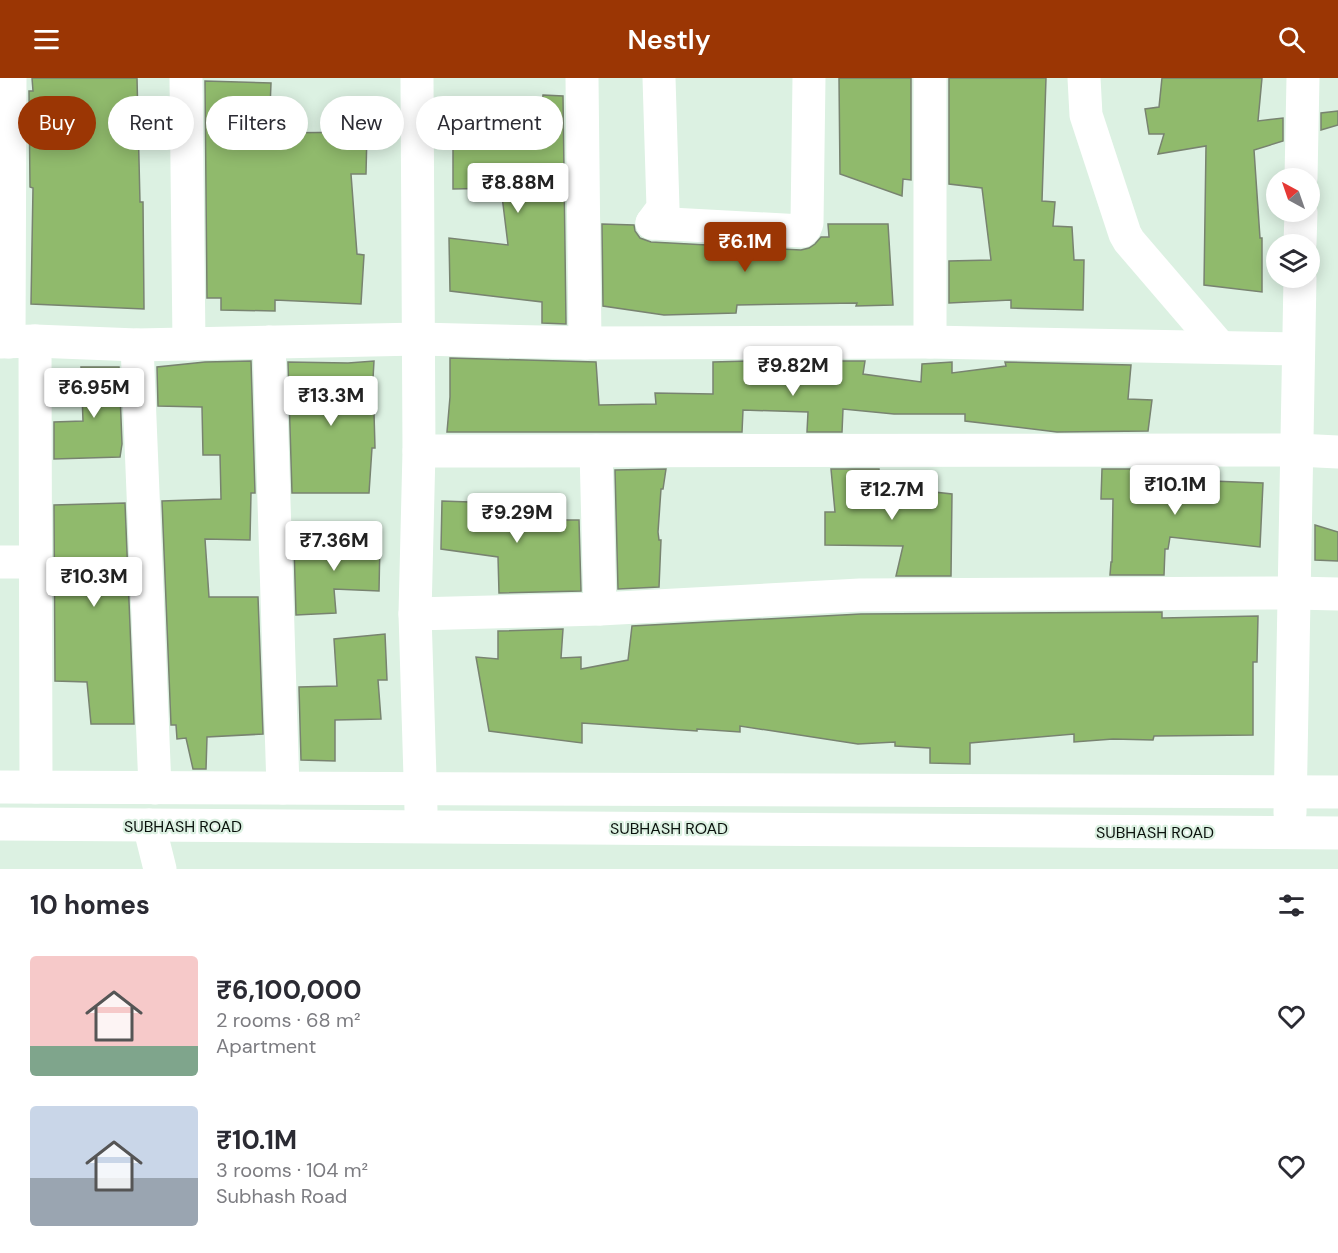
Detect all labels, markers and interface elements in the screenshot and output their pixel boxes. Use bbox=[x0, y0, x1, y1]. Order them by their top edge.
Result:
text: Nestly bbox=[627, 22, 711, 57]
icon: menu bbox=[30, 23, 63, 56]
icon: search bbox=[1275, 23, 1308, 56]
chip: Buy bbox=[18, 96, 96, 150]
chip: Rent bbox=[108, 96, 194, 150]
chip: Filters bbox=[206, 96, 308, 150]
chip: New bbox=[320, 96, 404, 150]
chip: Apartment bbox=[416, 96, 563, 150]
pin: ₹8.88M bbox=[469, 163, 567, 214]
north arrow bbox=[1266, 168, 1320, 222]
map controls bbox=[1266, 168, 1320, 288]
text: ₹8.88M bbox=[481, 169, 555, 195]
pin: ₹6.1M bbox=[703, 222, 787, 273]
text: ₹6.1M bbox=[718, 228, 772, 254]
button: layers bbox=[1266, 234, 1320, 288]
pin: ₹9.82M bbox=[744, 346, 842, 397]
text: ₹9.82M bbox=[757, 352, 829, 378]
pin: ₹6.95M bbox=[45, 368, 143, 419]
text: ₹6.95M bbox=[58, 374, 130, 400]
pin: ₹13.3M bbox=[282, 376, 380, 427]
text: ₹13.3M bbox=[298, 382, 364, 408]
pin: ₹10.1M bbox=[1126, 465, 1224, 516]
pin: ₹12.7M bbox=[843, 470, 941, 521]
text: ₹10.1M bbox=[1144, 471, 1206, 497]
text: ₹12.7M bbox=[860, 476, 924, 502]
pin: ₹9.29M bbox=[468, 493, 566, 544]
text: ₹9.29M bbox=[481, 499, 553, 525]
pin: ₹7.36M bbox=[285, 521, 383, 572]
text: ₹7.36M bbox=[299, 527, 369, 553]
pin: ₹10.3M bbox=[45, 557, 143, 608]
text: ₹10.3M bbox=[60, 563, 128, 589]
street label: SUBHASH ROAD bbox=[124, 816, 242, 837]
street label: SUBHASH ROAD bbox=[610, 818, 728, 839]
street label: SUBHASH ROAD bbox=[1096, 822, 1214, 843]
text: 10 homes bbox=[30, 888, 150, 922]
icon: filters bbox=[1275, 889, 1308, 922]
text: ₹6,100,000 bbox=[216, 973, 361, 1007]
icon: home bbox=[78, 980, 150, 1052]
icon: heart bbox=[1275, 1000, 1308, 1033]
text: 2 rooms · 68 m² bbox=[216, 1007, 361, 1033]
text: Apartment bbox=[216, 1033, 316, 1059]
text: ₹10.1M bbox=[216, 1123, 297, 1157]
icon: home bbox=[78, 1130, 150, 1202]
icon: heart bbox=[1275, 1150, 1308, 1183]
text: 3 rooms · 104 m² bbox=[216, 1157, 368, 1183]
text: Subhash Road bbox=[216, 1183, 347, 1209]

